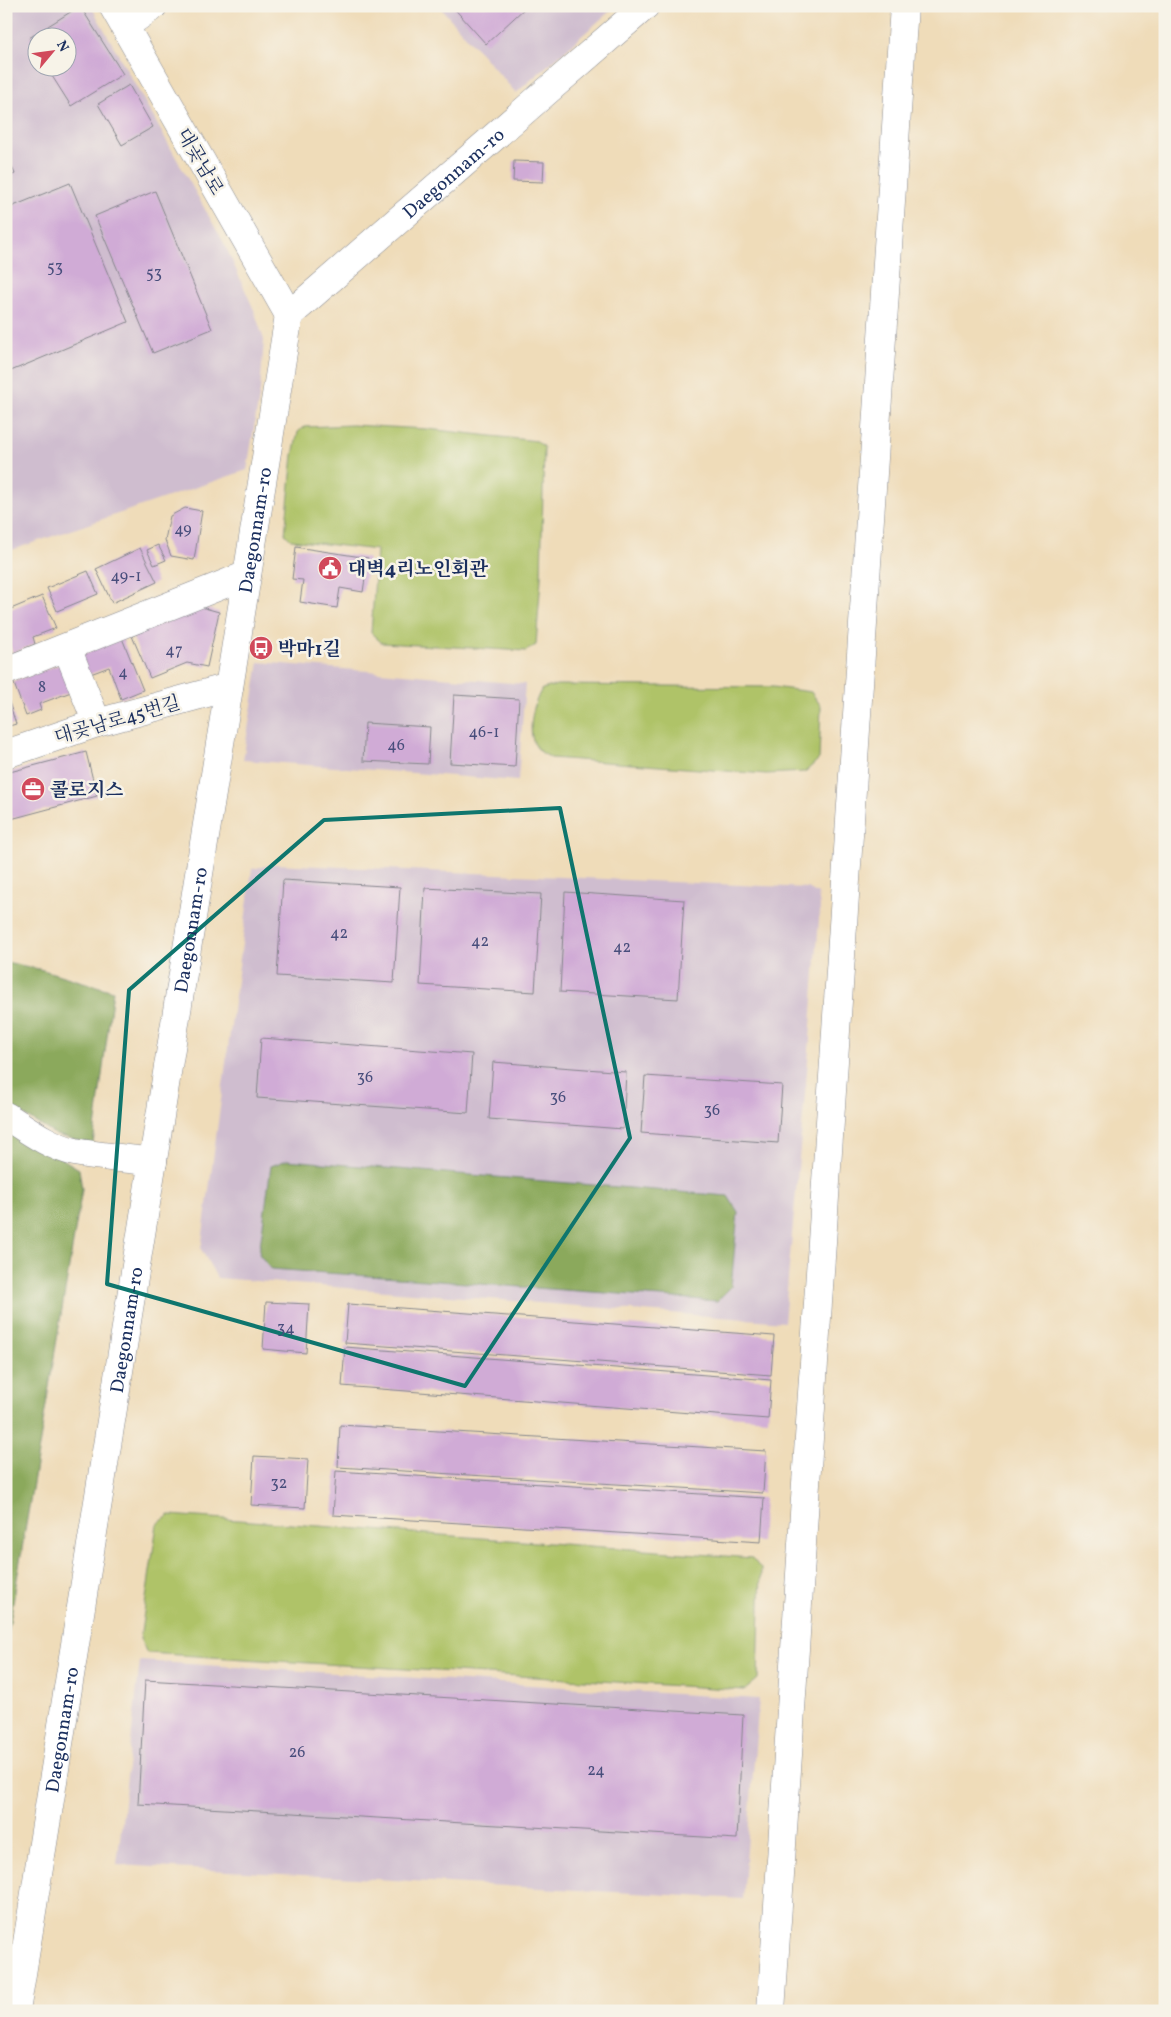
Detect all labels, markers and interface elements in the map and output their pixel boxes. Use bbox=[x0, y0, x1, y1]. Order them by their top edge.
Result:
north arrow bbox=[28, 28, 78, 78]
text: N bbox=[51, 37, 73, 55]
street label: Daegonnam-ro bbox=[398, 123, 511, 226]
street label: 대곶남로 bbox=[170, 124, 229, 200]
house number: 53 bbox=[47, 257, 63, 279]
house number: 53 bbox=[146, 263, 162, 285]
street label: Daegonnam-ro bbox=[233, 466, 279, 595]
house number: 49 bbox=[174, 519, 192, 541]
public building icon: 대벽4리노인회관 bbox=[317, 555, 343, 581]
place label: 대벽4리노인회관 bbox=[348, 557, 489, 583]
house number: 49-1 bbox=[111, 566, 141, 588]
bus stop icon: 박마1길 bbox=[248, 635, 274, 661]
place label: 박마1길 bbox=[278, 637, 341, 663]
house number: 47 bbox=[165, 640, 183, 662]
house number: 4 bbox=[118, 662, 128, 684]
house number: 8 bbox=[38, 677, 46, 699]
street label: 대곶남로45번길 bbox=[51, 691, 184, 751]
house number: 46-1 bbox=[469, 722, 499, 744]
house number: 46 bbox=[387, 735, 405, 757]
office icon: 콜로지스 bbox=[20, 776, 46, 802]
place label: 콜로지스 bbox=[50, 778, 124, 804]
street label: Daegonnam-ro bbox=[169, 865, 215, 995]
house number: 42 bbox=[330, 923, 348, 945]
house number: 42 bbox=[471, 931, 489, 953]
house number: 42 bbox=[613, 937, 631, 959]
house number: 36 bbox=[357, 1067, 373, 1089]
house number: 36 bbox=[550, 1087, 566, 1109]
house number: 36 bbox=[704, 1100, 720, 1122]
street label: Daegonnam-ro bbox=[105, 1265, 151, 1395]
house number: 34 bbox=[277, 1318, 295, 1340]
house number: 32 bbox=[271, 1473, 287, 1495]
street label: Daegonnam-ro bbox=[40, 1665, 86, 1795]
house number: 26 bbox=[289, 1742, 305, 1764]
house number: 24 bbox=[587, 1760, 605, 1782]

